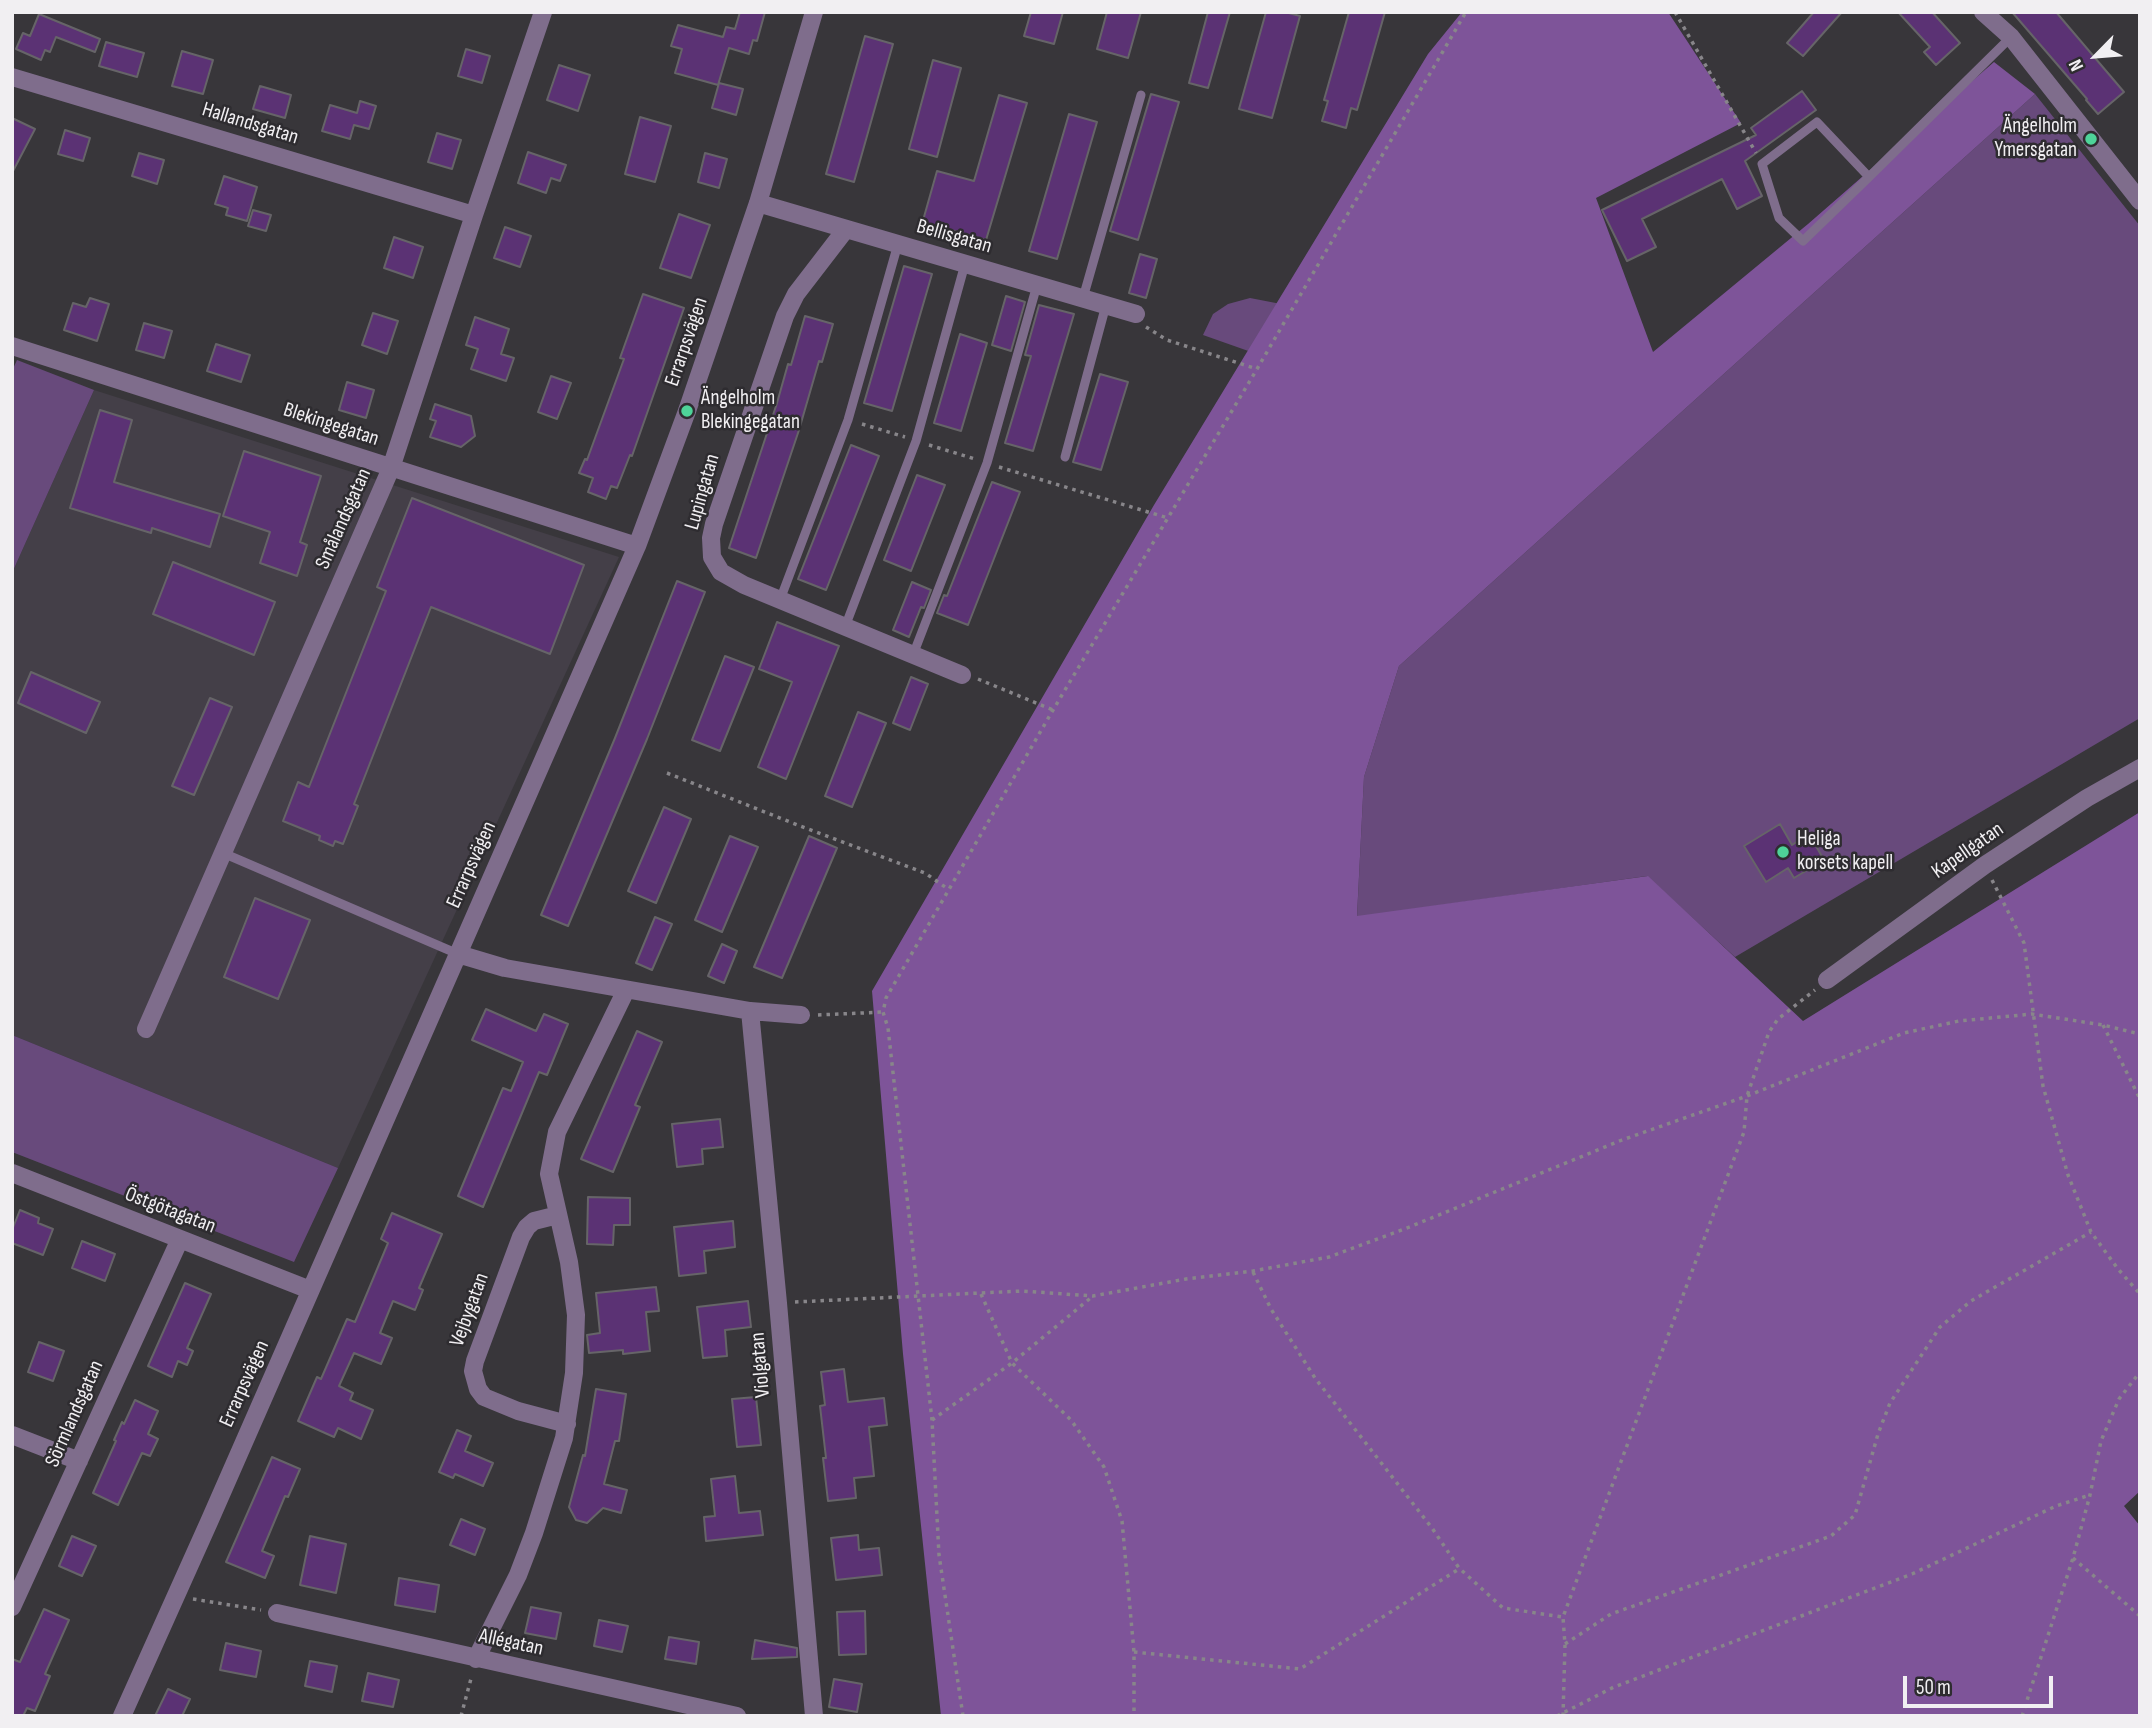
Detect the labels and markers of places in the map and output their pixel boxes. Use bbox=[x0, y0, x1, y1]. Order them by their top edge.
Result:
place label: Ängelholm Ymersgatan bbox=[1994, 114, 2077, 164]
marker: Ängelholm Ymersgatan bbox=[2083, 131, 2099, 147]
place label: Ängelholm Blekingegatan bbox=[701, 386, 800, 436]
marker: Ängelholm Blekingegatan bbox=[679, 403, 695, 419]
place label: Heliga korsets kapell bbox=[1797, 827, 1893, 877]
marker: Heliga korsets kapell bbox=[1775, 844, 1791, 860]

